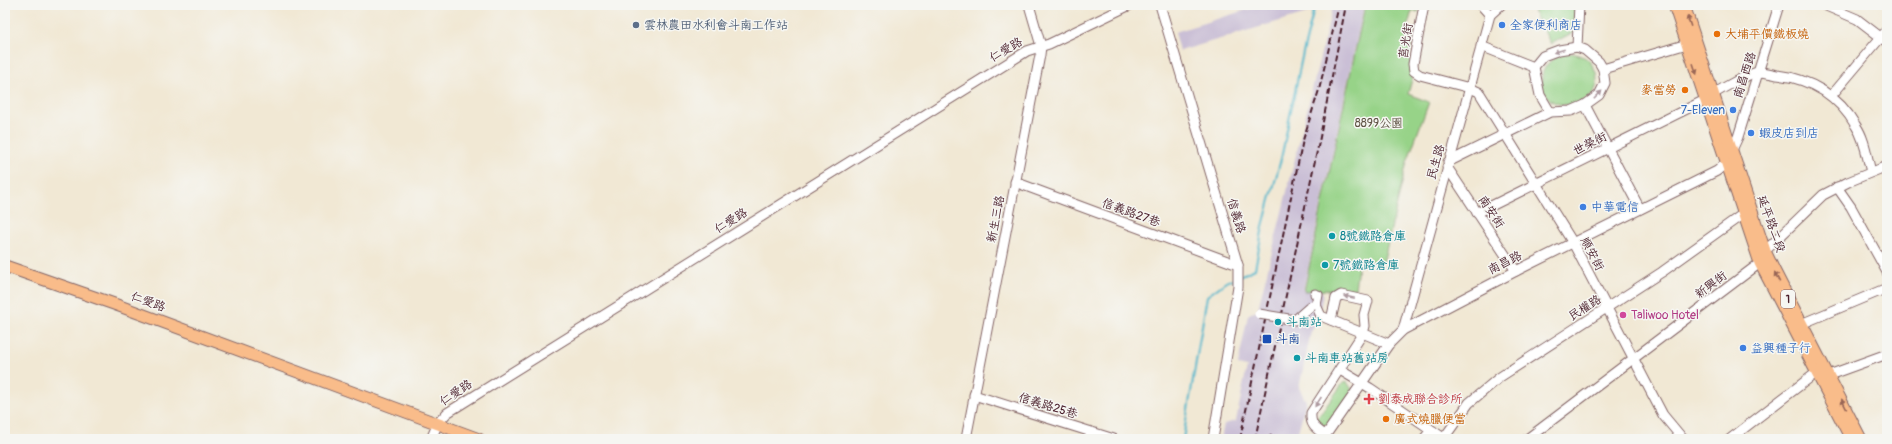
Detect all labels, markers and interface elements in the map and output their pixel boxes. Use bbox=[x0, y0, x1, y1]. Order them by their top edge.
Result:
one-way arrow bbox=[1686, 15, 1692, 27]
place label: 雲林農田水利會斗南工作站 bbox=[644, 18, 788, 33]
place label: 全家便利商店 bbox=[1510, 18, 1582, 33]
marker: 雲林農田水利會斗南工作站 bbox=[631, 20, 641, 30]
marker: 全家便利商店 bbox=[1497, 20, 1507, 30]
street label: 莒光街 bbox=[1396, 22, 1416, 60]
place label: 大埔平價鐵板燒 bbox=[1725, 27, 1809, 42]
marker: 大埔平價鐵板燒 bbox=[1712, 29, 1722, 39]
street label: 仁愛路 bbox=[987, 34, 1025, 66]
one-way arrow bbox=[1553, 48, 1565, 54]
street label: 南昌西路 bbox=[1730, 50, 1760, 100]
one-way arrow bbox=[1692, 63, 1698, 75]
place label: 麥當勞 bbox=[1641, 83, 1677, 98]
marker: 麥當勞 bbox=[1680, 85, 1690, 95]
one-way arrow bbox=[1593, 90, 1602, 100]
place label: 7-Eleven bbox=[1681, 103, 1725, 118]
marker: 7-Eleven bbox=[1728, 105, 1738, 115]
park label: 8899公園 bbox=[1355, 116, 1403, 131]
place label: 蝦皮店到店 bbox=[1759, 126, 1819, 141]
marker: 蝦皮店到店 bbox=[1746, 128, 1756, 138]
street label: 世榮街 bbox=[1571, 129, 1609, 159]
street label: 民生路 bbox=[1424, 143, 1448, 181]
street label: 南安街 bbox=[1475, 193, 1507, 231]
street label: 延平路二段 bbox=[1754, 193, 1788, 255]
street label: 新生三路 bbox=[984, 194, 1008, 244]
street label: 信義路27巷 bbox=[1100, 196, 1162, 230]
street label: 信義路 bbox=[1224, 197, 1248, 235]
place label: 中華電信 bbox=[1591, 200, 1639, 215]
marker: 中華電信 bbox=[1578, 202, 1588, 212]
street label: 仁愛路 bbox=[712, 205, 750, 237]
place label: 8號鐵路倉庫 bbox=[1340, 229, 1406, 244]
marker: 8號鐵路倉庫 bbox=[1327, 231, 1337, 241]
street label: 順安街 bbox=[1577, 235, 1607, 273]
street label: 南昌路 bbox=[1486, 248, 1524, 278]
place label: 7號鐵路倉庫 bbox=[1333, 258, 1399, 273]
marker: 7號鐵路倉庫 bbox=[1320, 260, 1330, 270]
street label: 新興街 bbox=[1692, 268, 1730, 302]
one-way arrow bbox=[1774, 271, 1780, 282]
street label: 仁愛路 bbox=[129, 289, 167, 315]
road number: 1 bbox=[1781, 290, 1795, 308]
street label: 民權路 bbox=[1566, 292, 1604, 324]
one-way arrow bbox=[1343, 294, 1355, 300]
place label: Taliwoo Hotel bbox=[1631, 308, 1699, 323]
marker: Taliwoo Hotel bbox=[1618, 310, 1628, 320]
place label: 斗南站 bbox=[1286, 315, 1322, 330]
marker: 斗南站 bbox=[1273, 317, 1283, 327]
place label: 斗南 bbox=[1276, 332, 1300, 347]
marker: 斗南 bbox=[1261, 333, 1273, 345]
place label: 益興種子行 bbox=[1751, 341, 1811, 356]
marker: 益興種子行 bbox=[1738, 343, 1748, 353]
place label: 斗南車站舊站房 bbox=[1305, 351, 1389, 366]
marker: 斗南車站舊站房 bbox=[1292, 353, 1302, 363]
street label: 仁愛路 bbox=[437, 377, 475, 409]
street label: 信義路25巷 bbox=[1017, 390, 1079, 422]
place label: 劉泰成聯合診所 bbox=[1378, 392, 1463, 407]
marker: 劉泰成聯合診所 bbox=[1363, 393, 1375, 405]
one-way arrow bbox=[1314, 397, 1322, 407]
one-way arrow bbox=[1841, 398, 1847, 410]
place label: 廣式燒臘便當 bbox=[1394, 412, 1466, 427]
marker: 廣式燒臘便當 bbox=[1381, 414, 1391, 424]

